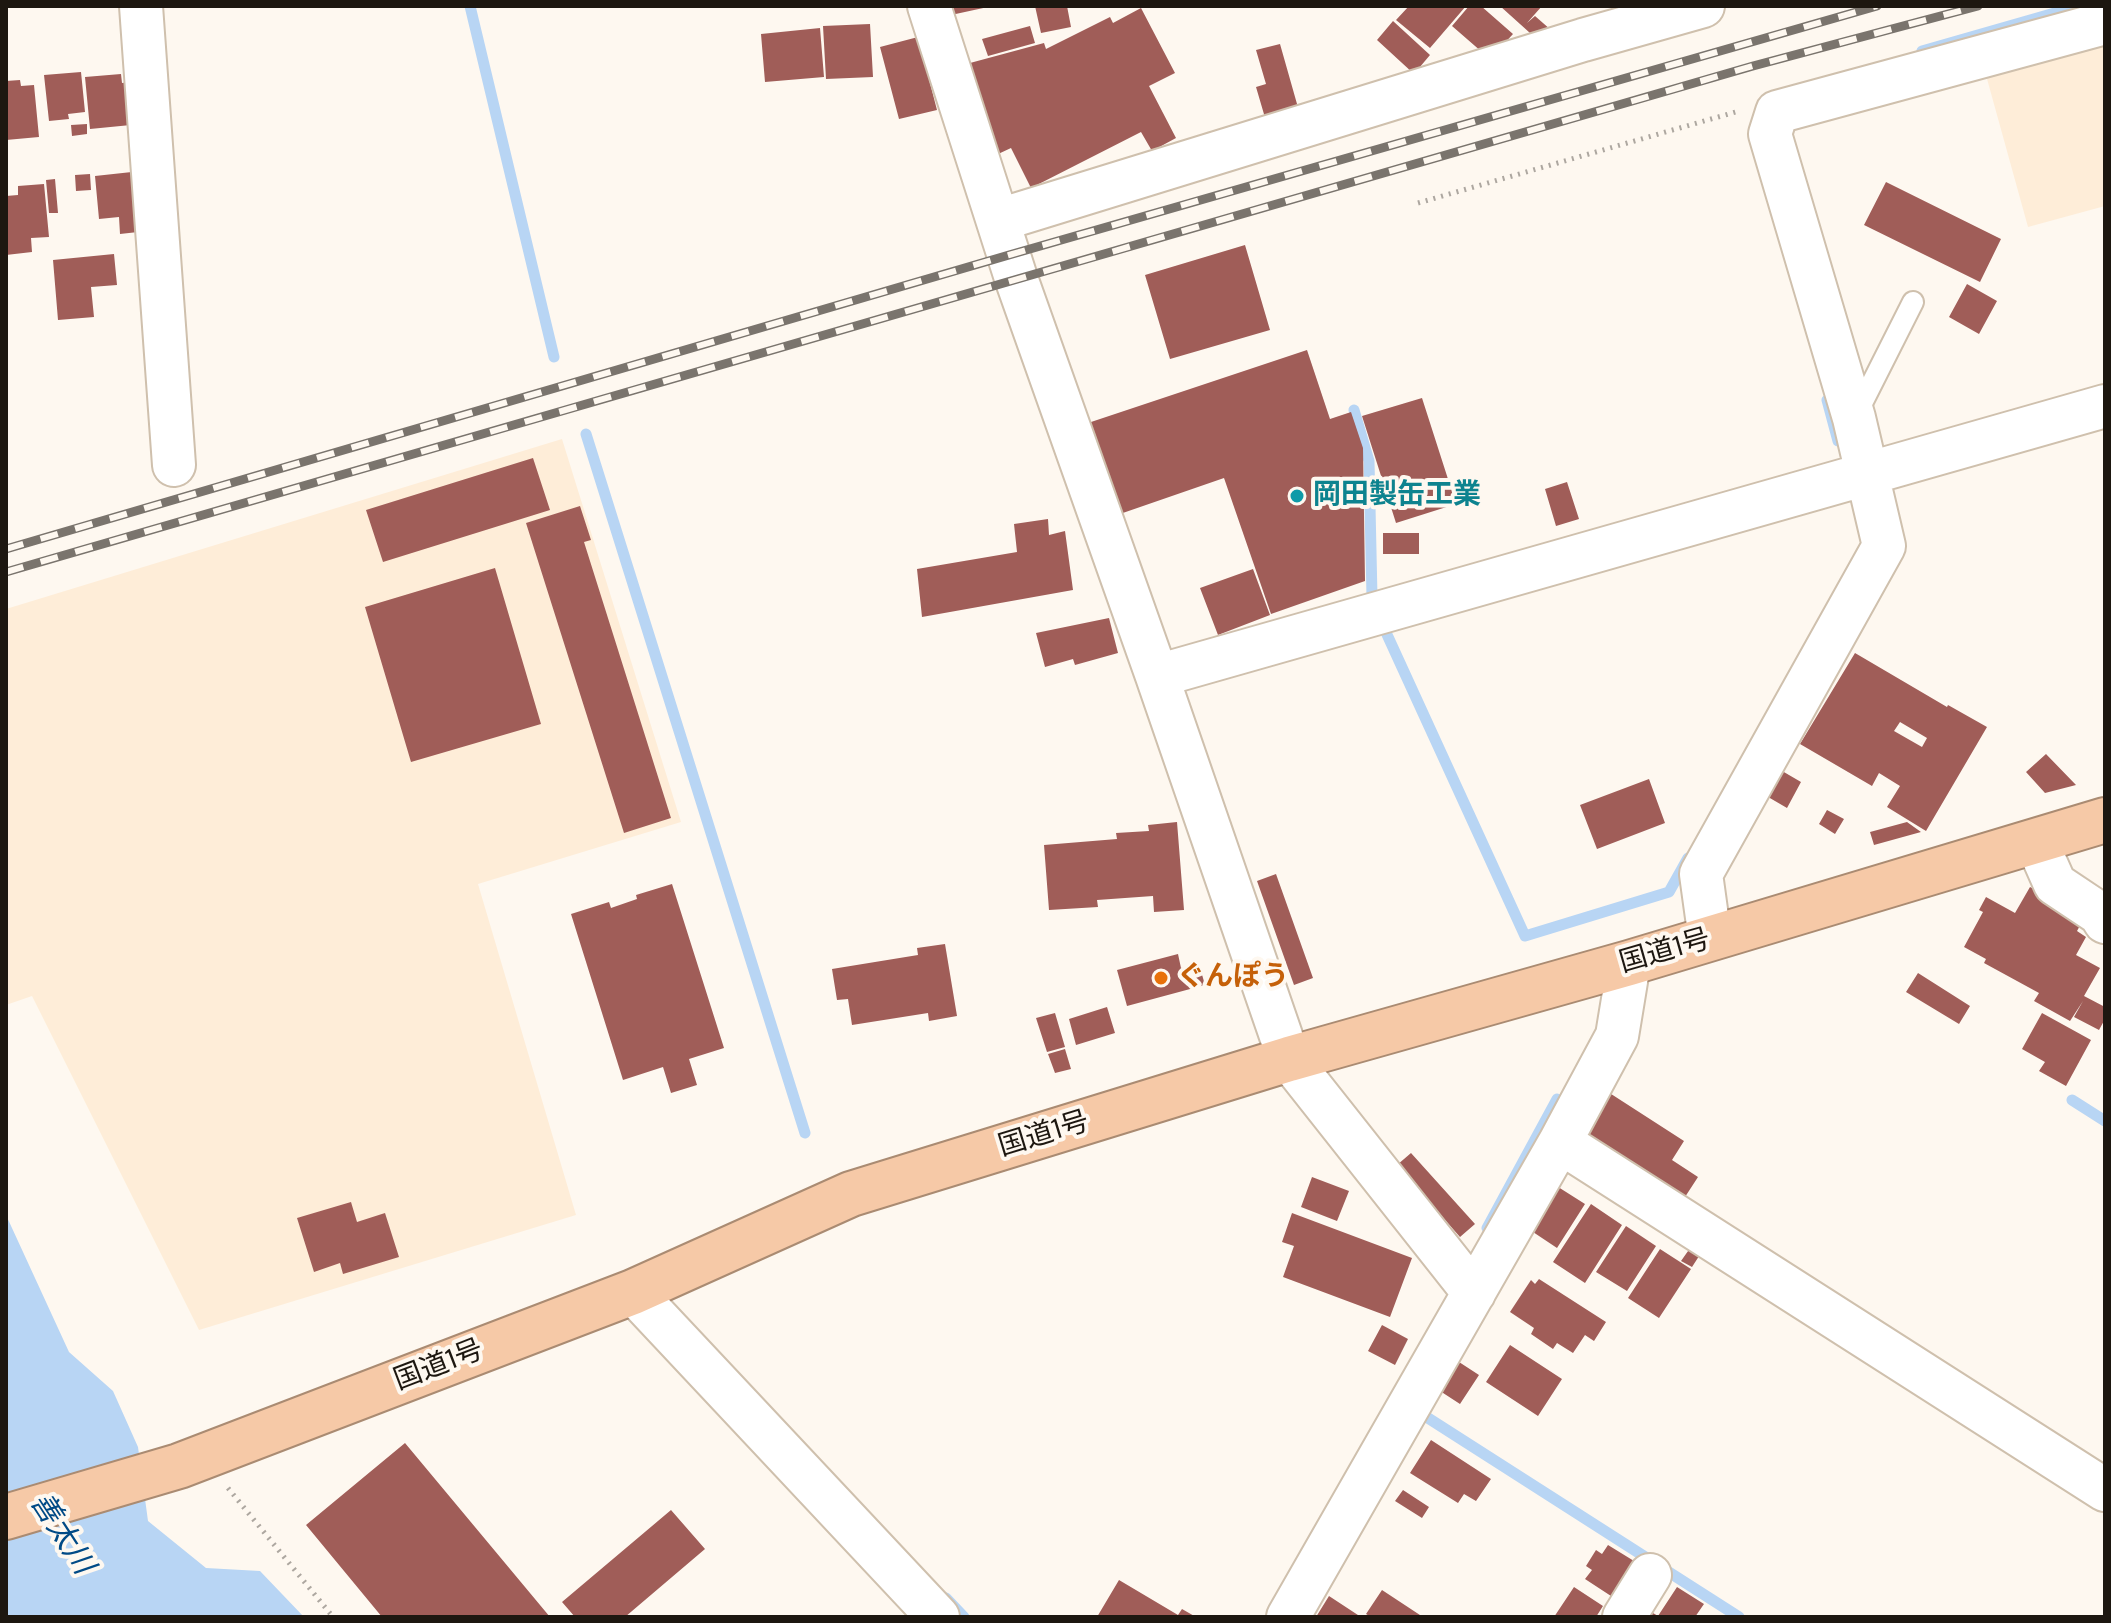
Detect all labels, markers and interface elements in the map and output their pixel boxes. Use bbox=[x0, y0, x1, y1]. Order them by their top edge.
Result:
place label: 岡田製缶工業 bbox=[1313, 479, 1481, 513]
marker: 岡田製缶工業 bbox=[1288, 487, 1306, 505]
street label: 国道1号 bbox=[1616, 923, 1714, 981]
place label: ぐんぽう bbox=[1177, 961, 1289, 995]
marker: ぐんぽう bbox=[1152, 969, 1170, 987]
street label: 国道1号 bbox=[995, 1105, 1093, 1165]
street label: 国道1号 bbox=[390, 1334, 488, 1398]
water label: 善太川 bbox=[21, 1486, 101, 1582]

